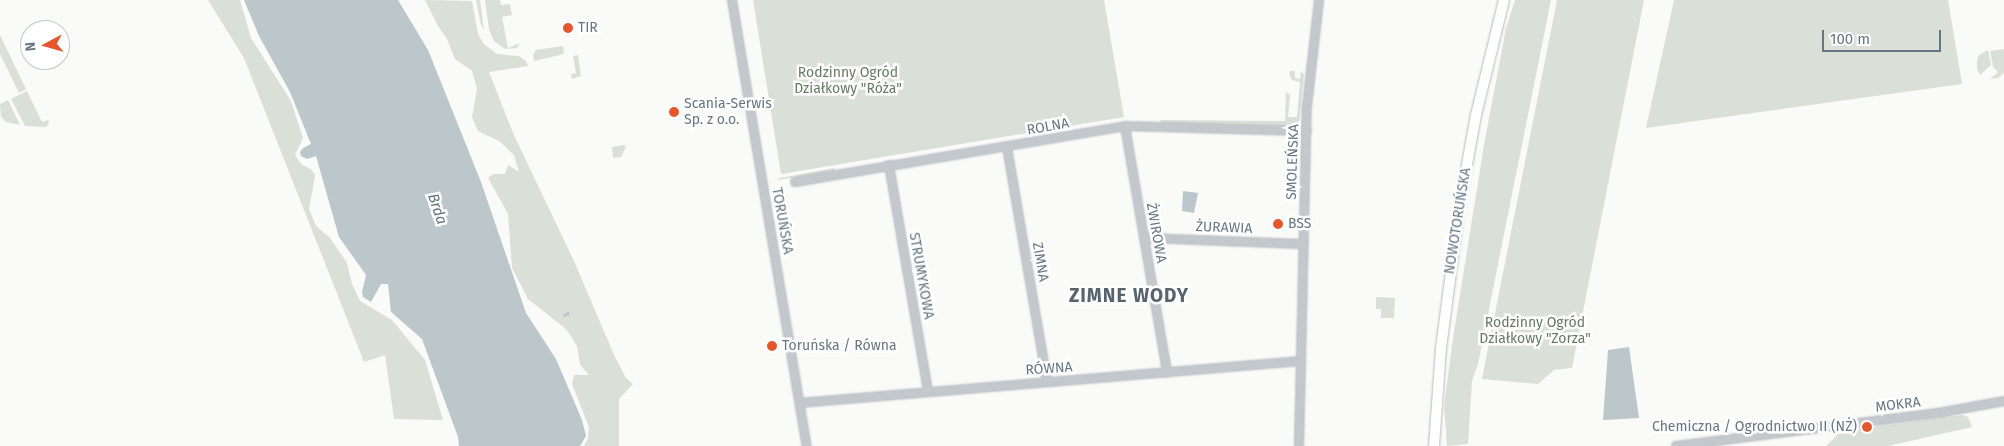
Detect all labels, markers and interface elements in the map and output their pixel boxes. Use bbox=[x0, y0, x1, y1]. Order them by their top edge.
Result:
north arrow bbox=[20, 20, 70, 70]
place label: TIR bbox=[578, 20, 598, 36]
scale bar bbox=[1824, 20, 1943, 52]
marker: TIR bbox=[562, 22, 574, 34]
text: 100 m bbox=[1830, 30, 1870, 48]
text: N bbox=[22, 41, 40, 52]
park label: Rodzinny Ogród Działkowy "Róża" bbox=[794, 65, 902, 98]
place label: Scania-Serwis Sp. z o.o. bbox=[684, 96, 772, 128]
marker: Scania-Serwis Sp. z o.o. bbox=[668, 106, 680, 118]
street label: ROLNA bbox=[1026, 115, 1070, 139]
street label: SMOLEŃSKA bbox=[1283, 124, 1303, 200]
street label: NOWOTORUŃSKA bbox=[1441, 167, 1475, 275]
street label: TORUŃSKA bbox=[768, 186, 796, 256]
water label: Brda bbox=[423, 191, 451, 227]
street label: ŻWIROWA bbox=[1142, 202, 1170, 264]
place label: BSS bbox=[1288, 216, 1311, 232]
marker: BSS bbox=[1272, 218, 1284, 230]
street label: ŻURAWIA bbox=[1195, 219, 1253, 237]
street label: STRUMYKOWA bbox=[905, 231, 937, 321]
street label: ZIMNA bbox=[1028, 241, 1052, 283]
district label: ZIMNE WODY bbox=[1068, 285, 1190, 307]
park label: Rodzinny Ogród Działkowy "Zorza" bbox=[1479, 315, 1591, 348]
place label: Toruńska / Równa bbox=[782, 338, 897, 354]
marker: Toruńska / Równa bbox=[766, 340, 778, 352]
street label: RÓWNA bbox=[1025, 359, 1073, 379]
street label: MOKRA bbox=[1875, 394, 1921, 416]
place label: Chemiczna / Ogrodnictwo II (NŻ) bbox=[1652, 419, 1857, 435]
marker: Chemiczna / Ogrodnictwo II (NŻ) bbox=[1861, 421, 1873, 433]

